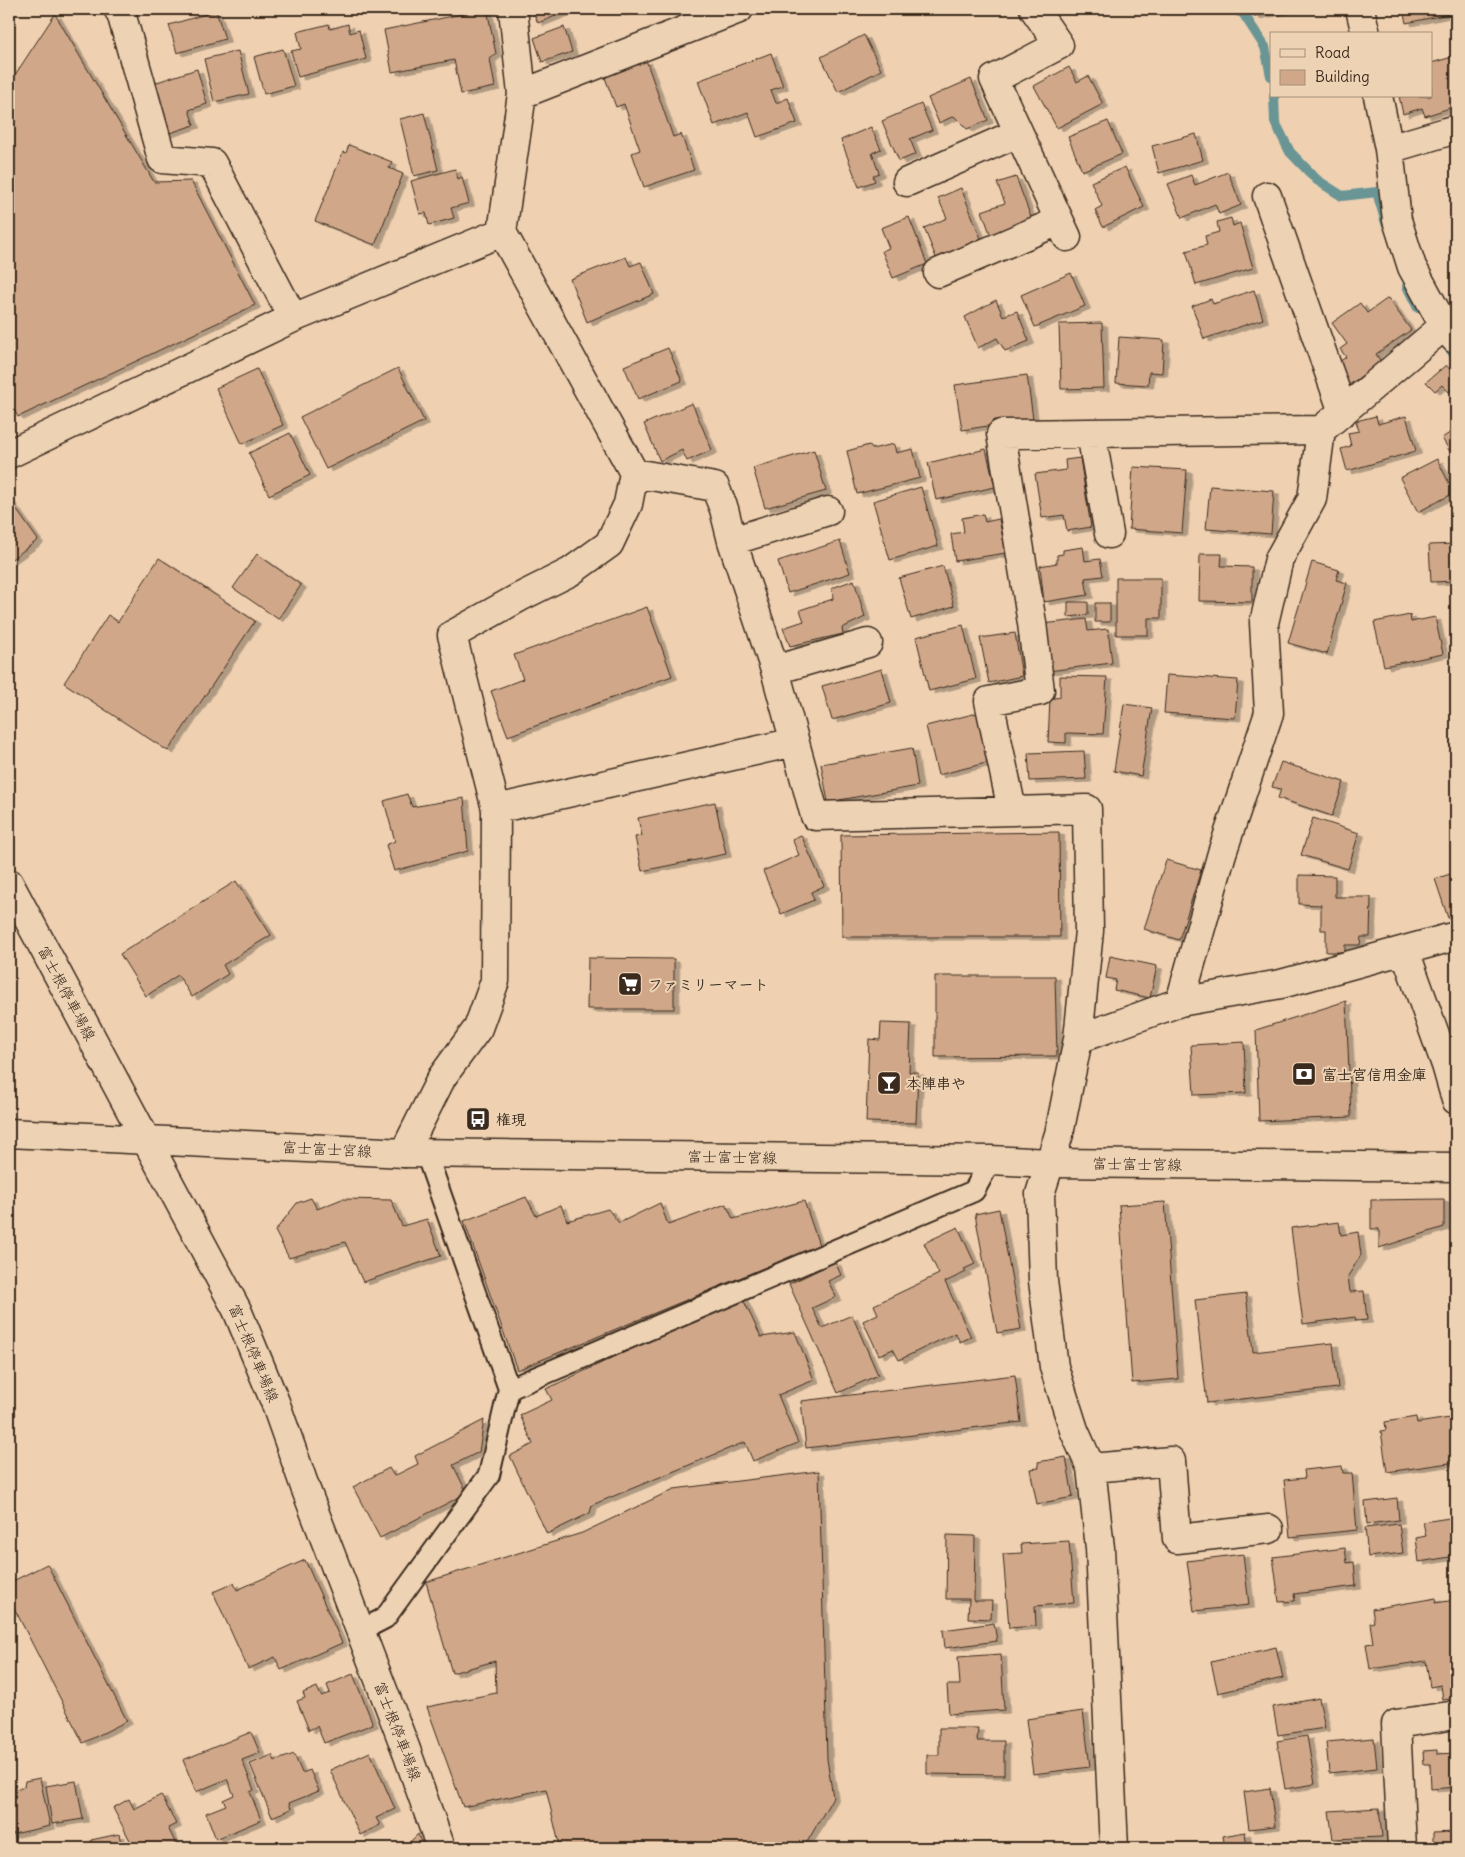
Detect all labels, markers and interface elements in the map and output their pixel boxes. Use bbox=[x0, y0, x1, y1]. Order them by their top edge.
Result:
legend bbox=[1270, 32, 1432, 98]
text: Road bbox=[1315, 43, 1350, 62]
text: Building bbox=[1315, 67, 1370, 86]
street label: 富士根停車場線 bbox=[34, 942, 100, 1044]
supermarket icon: ファミリーマート bbox=[617, 971, 643, 997]
place label: ファミリーマート bbox=[648, 975, 769, 994]
bank icon: 富士宮信用金庫 bbox=[1291, 1061, 1317, 1087]
place label: 富士宮信用金庫 bbox=[1322, 1065, 1427, 1084]
bar icon: 本陣串や bbox=[876, 1070, 902, 1096]
place label: 本陣串や bbox=[906, 1074, 966, 1093]
bus stop icon: 権現 bbox=[465, 1106, 491, 1132]
place label: 権現 bbox=[496, 1110, 526, 1129]
street label: 富士富士宮線 bbox=[282, 1137, 372, 1161]
street label: 富士富士宮線 bbox=[687, 1147, 777, 1167]
street label: 富士富士宮線 bbox=[1092, 1154, 1182, 1174]
street label: 富士根停車場線 bbox=[225, 1301, 283, 1405]
street label: 富士根停車場線 bbox=[370, 1679, 426, 1783]

